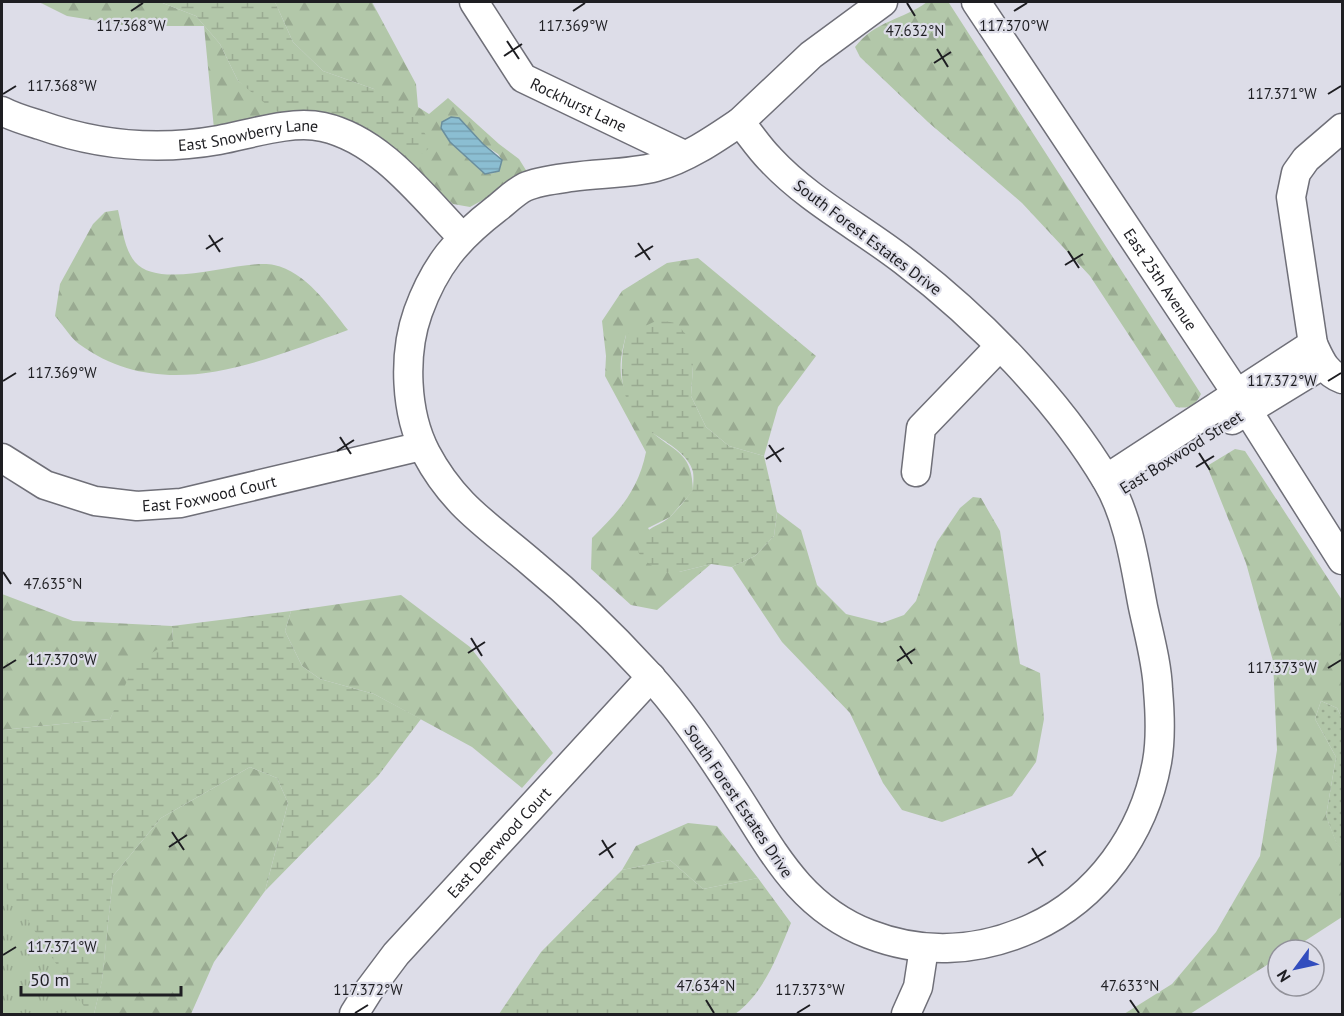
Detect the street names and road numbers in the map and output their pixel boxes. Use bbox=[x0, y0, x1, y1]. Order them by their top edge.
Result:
street label: Rockhurst Lane bbox=[527, 73, 630, 136]
street label: East Snowberry Lane bbox=[177, 115, 319, 155]
street label: South Forest Estates Drive bbox=[790, 175, 946, 299]
street label: East 25th Avenue bbox=[1119, 224, 1202, 334]
street label: East Boxwood Street bbox=[1116, 406, 1247, 498]
street label: East Foxwood Court bbox=[141, 471, 279, 516]
street label: South Forest Estates Drive bbox=[680, 721, 798, 881]
street label: East Deerwood Court bbox=[443, 782, 555, 902]

